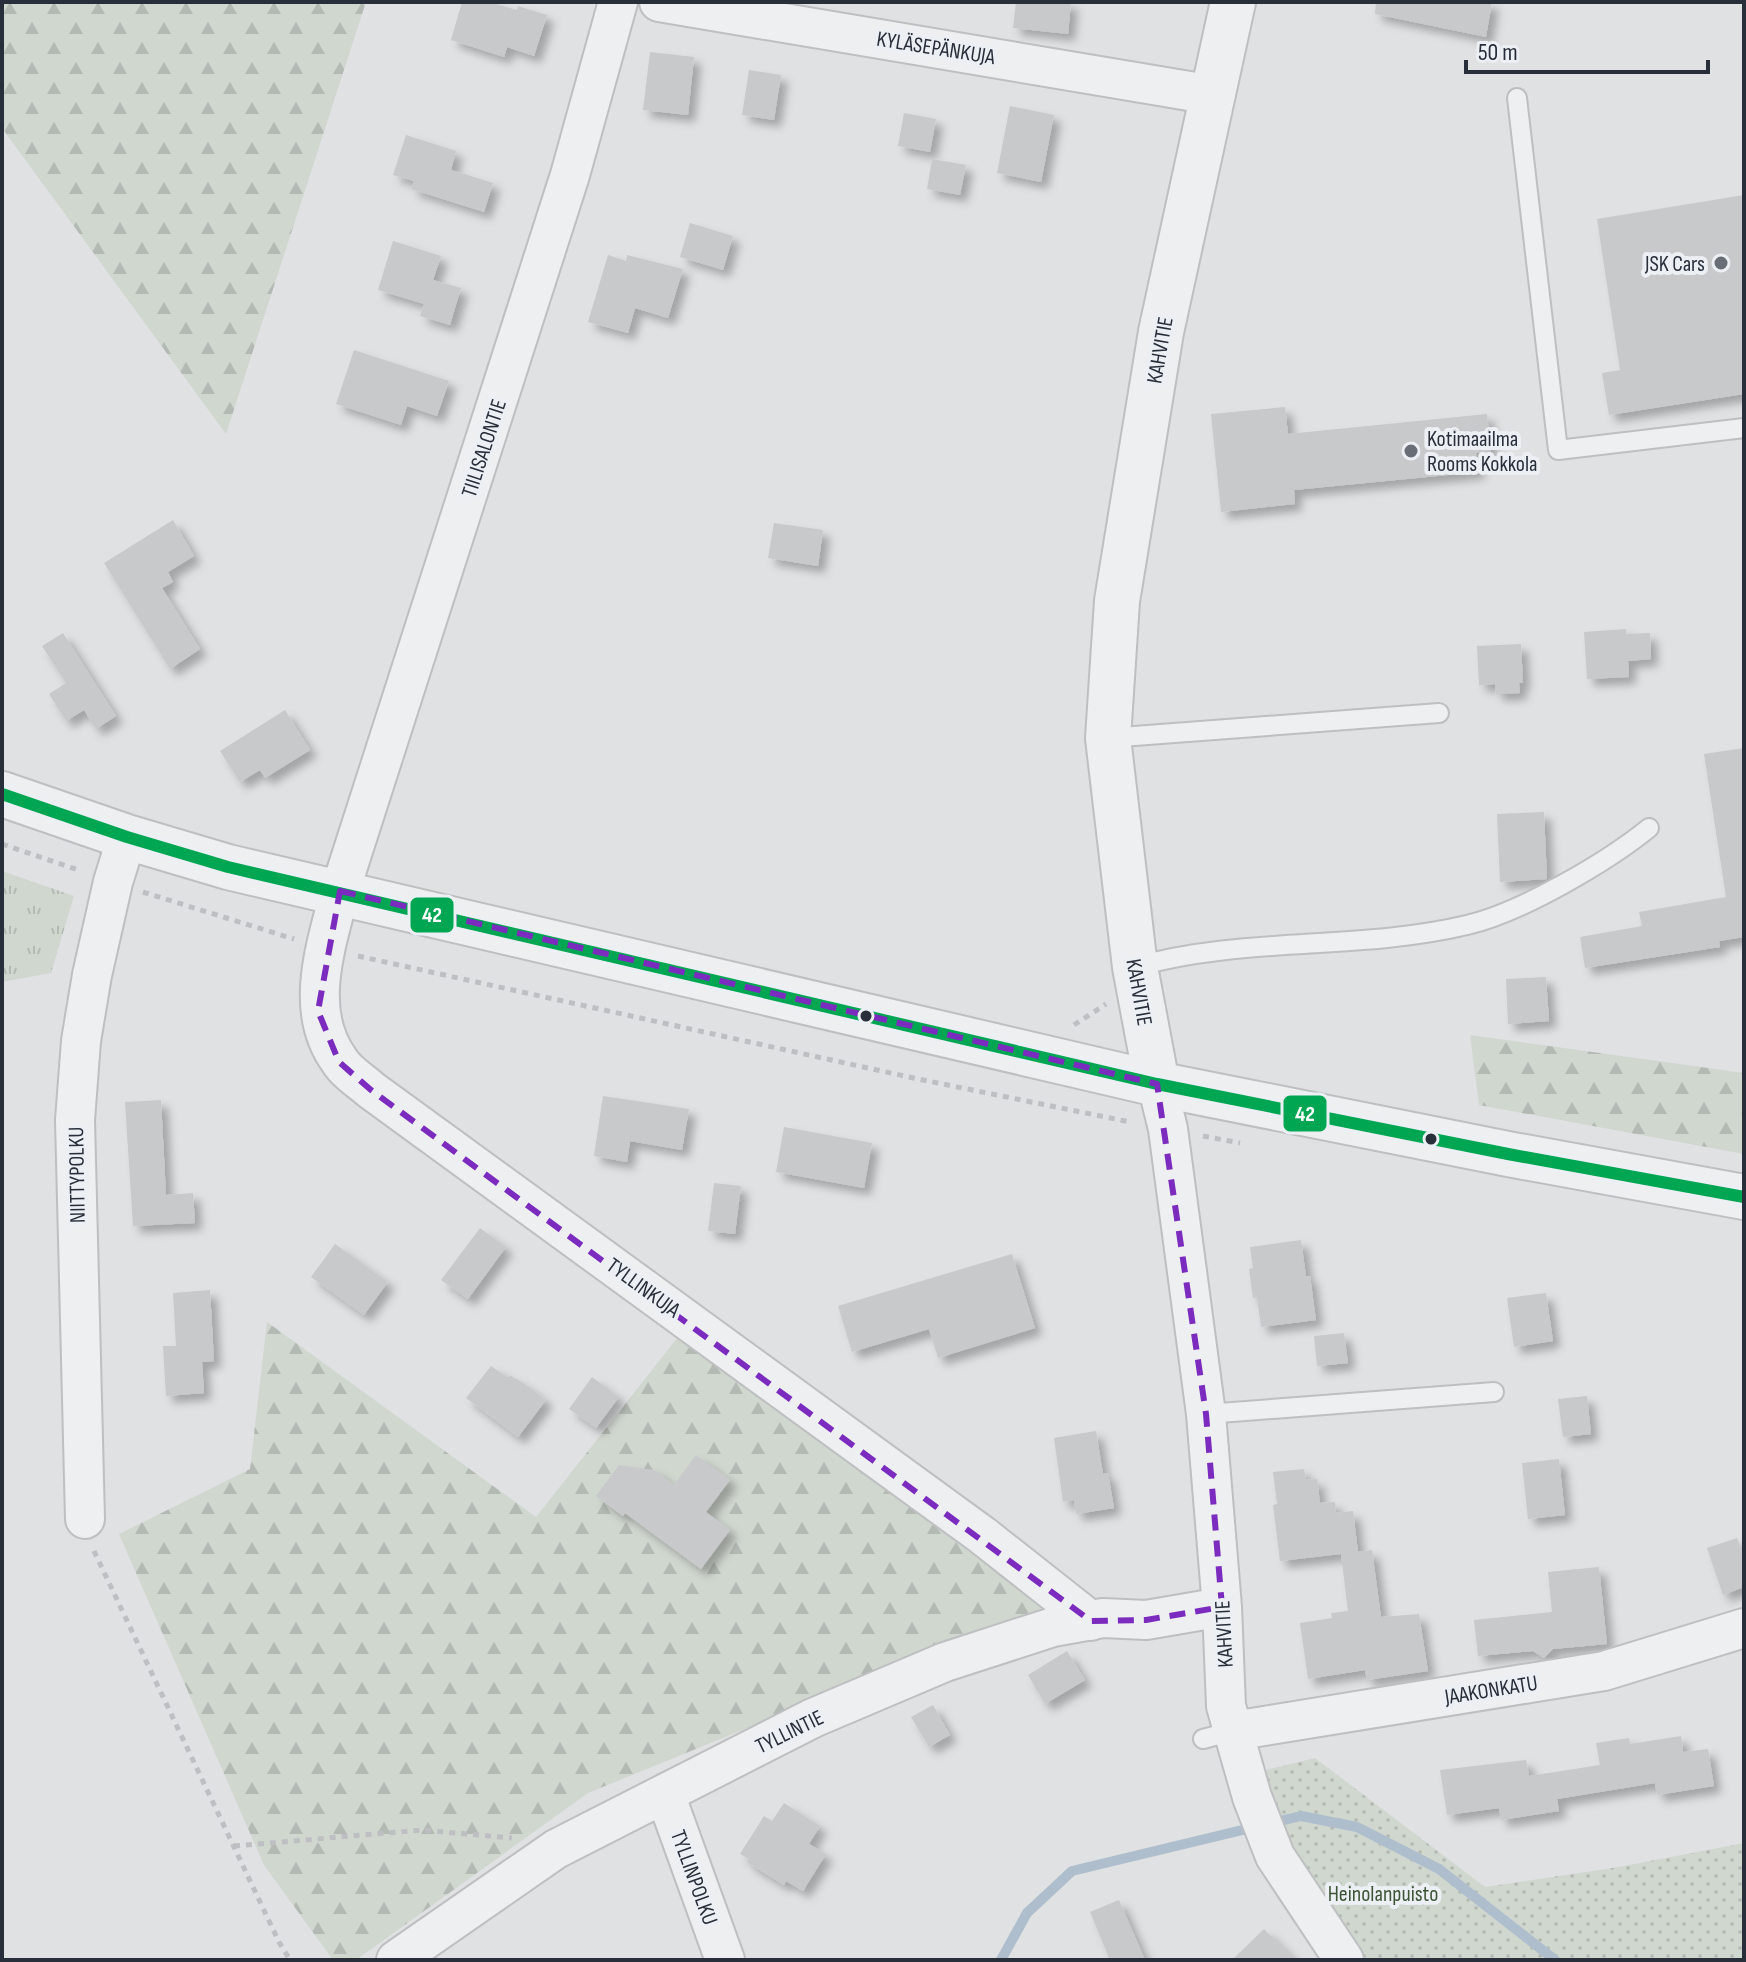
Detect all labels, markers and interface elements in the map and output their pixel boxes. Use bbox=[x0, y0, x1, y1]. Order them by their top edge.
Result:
scale bar bbox=[1466, 24, 1708, 74]
street label: KYLÄSEPÄNKUJA bbox=[875, 26, 997, 71]
text: 50 m bbox=[1478, 38, 1518, 67]
place label: JSK Cars bbox=[1644, 251, 1705, 278]
marker: JSK Cars bbox=[1712, 254, 1730, 272]
street label: KAHVITIE bbox=[1141, 315, 1180, 386]
street label: TIILISALONTIE bbox=[456, 396, 513, 501]
place label: Kotimaailma Rooms Kokkola bbox=[1427, 426, 1538, 478]
marker: Kotimaailma Rooms Kokkola bbox=[1402, 442, 1420, 460]
line badge: 42 bbox=[409, 896, 455, 934]
text: 42 bbox=[422, 902, 442, 929]
street label: KAHVITIE bbox=[1119, 957, 1158, 1028]
unlabelled marker bbox=[858, 1008, 874, 1024]
line badge: 42 bbox=[1282, 1094, 1328, 1133]
text: 42 bbox=[1295, 1101, 1315, 1128]
street label: NIITTYPOLKU bbox=[63, 1127, 92, 1223]
unlabelled marker bbox=[1423, 1131, 1439, 1147]
street label: TYLLINKUJA bbox=[601, 1252, 686, 1324]
street label: KAHVITIE bbox=[1209, 1600, 1240, 1668]
street label: JAAKONKATU bbox=[1442, 1670, 1540, 1711]
street label: TYLLINTIE bbox=[751, 1704, 828, 1760]
street label: TYLLINPOLKU bbox=[664, 1826, 723, 1929]
park label: Heinolanpuisto bbox=[1328, 1881, 1438, 1908]

